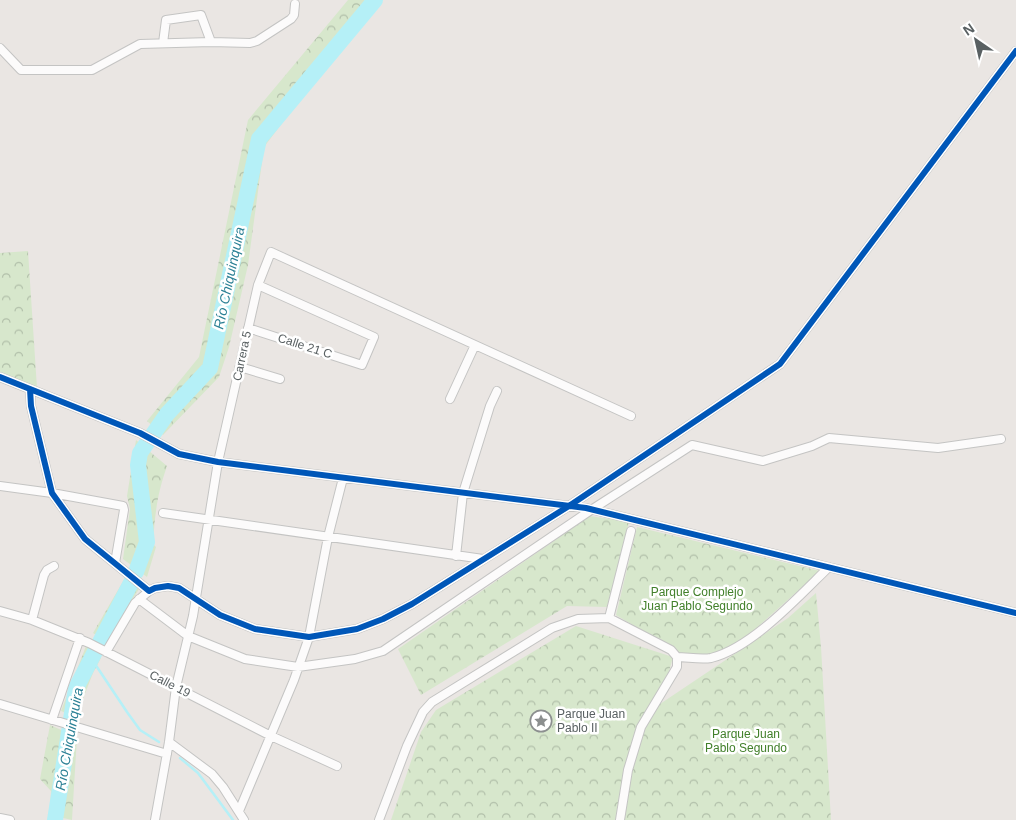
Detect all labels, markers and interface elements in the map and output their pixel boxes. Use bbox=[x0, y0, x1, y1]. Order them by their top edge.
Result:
north arrow bbox=[951, 15, 1001, 65]
text: N bbox=[960, 20, 977, 39]
water label: Río Chiquinquira bbox=[210, 225, 248, 331]
street label: Carrera 5 bbox=[230, 329, 254, 382]
street label: Calle 21 C bbox=[276, 331, 334, 361]
park label: Parque Complejo Juan Pablo Segundo bbox=[641, 585, 753, 613]
street label: Calle 19 bbox=[147, 668, 193, 700]
water label: Río Chiquinquira bbox=[52, 686, 86, 792]
place label: Parque Juan Pablo II bbox=[557, 707, 625, 735]
place icon: Parque Juan Pablo II bbox=[529, 709, 553, 733]
park label: Parque Juan Pablo Segundo bbox=[705, 727, 787, 755]

